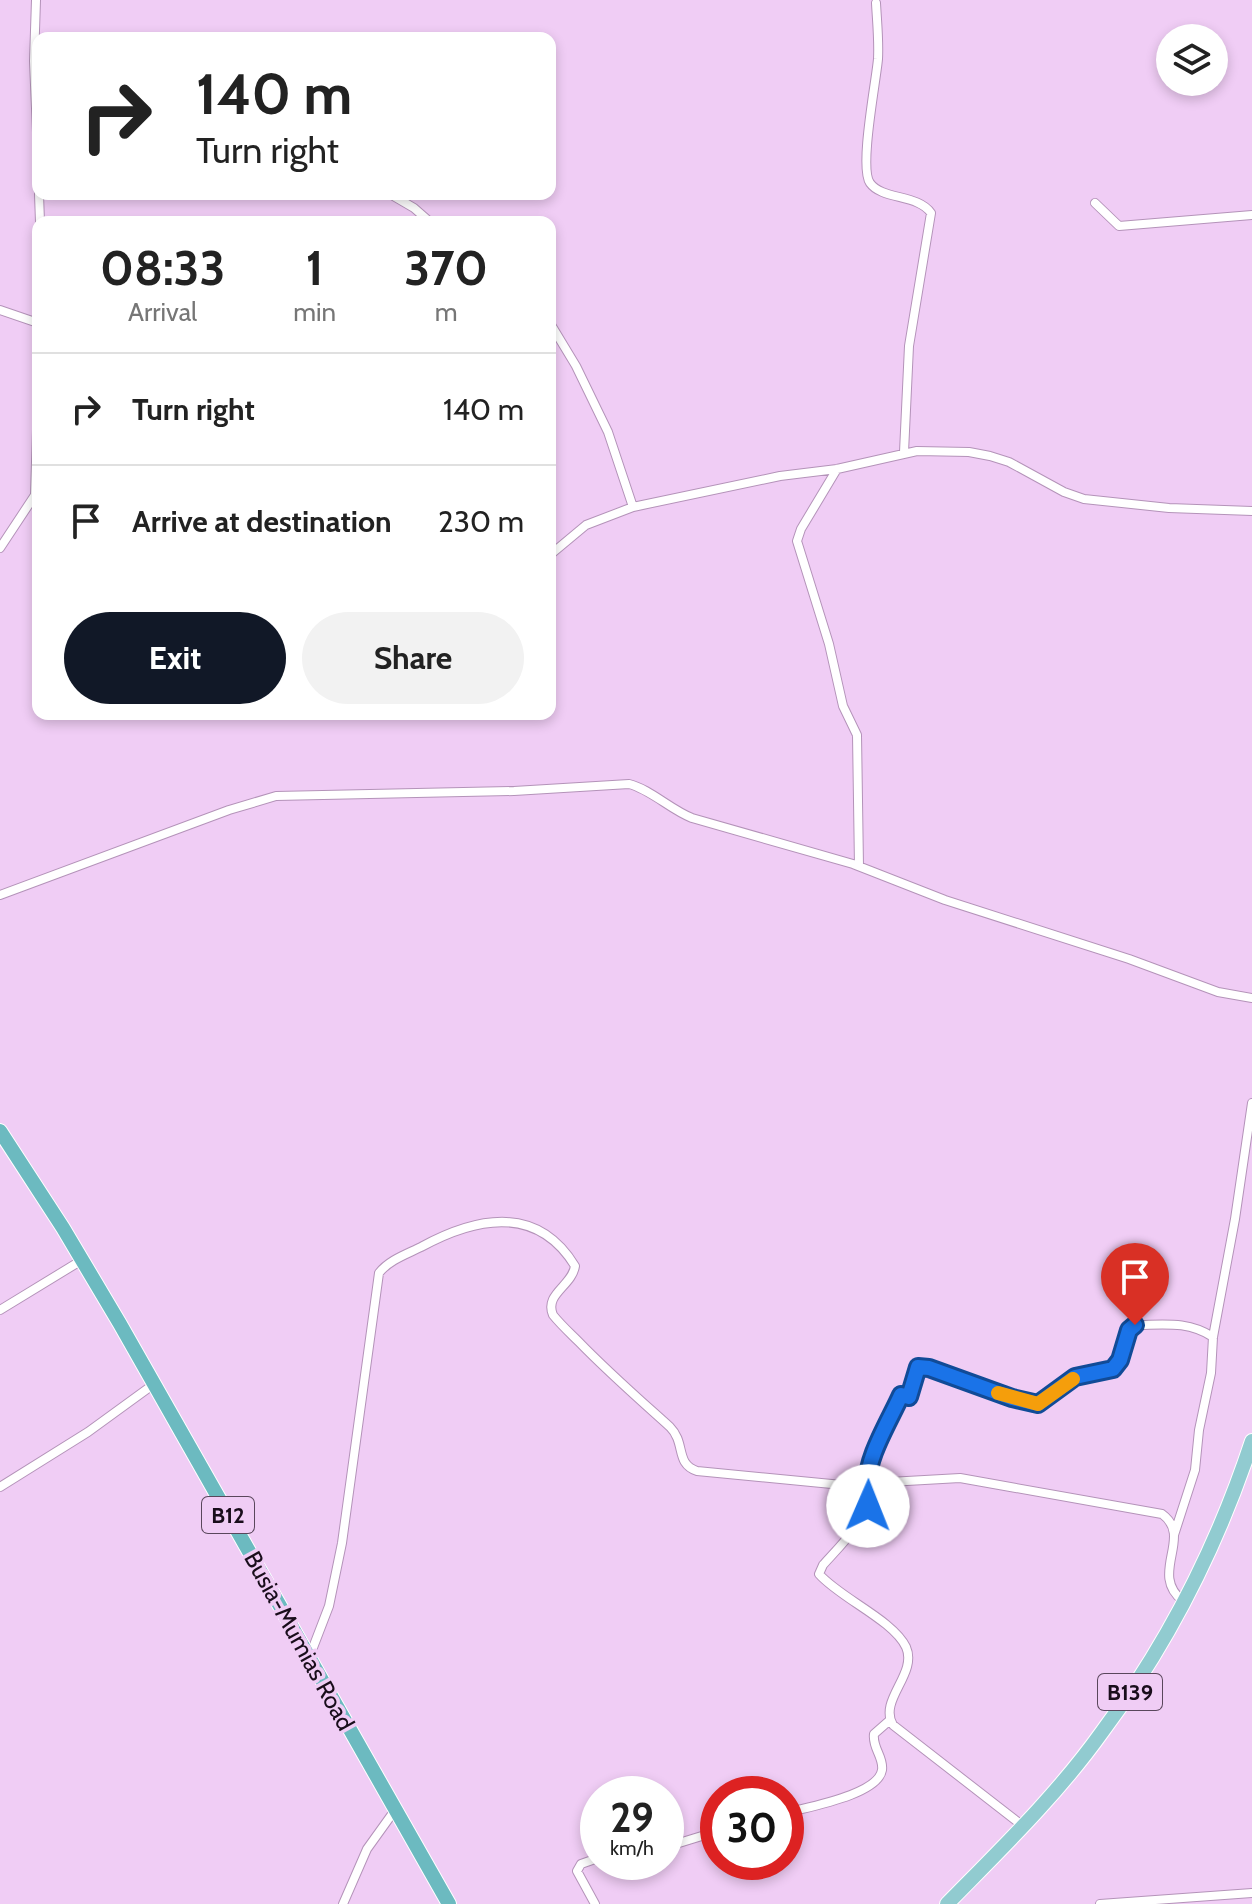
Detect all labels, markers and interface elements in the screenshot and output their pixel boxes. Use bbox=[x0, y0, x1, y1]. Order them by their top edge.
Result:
map controls bbox=[1156, 24, 1228, 96]
button: layers bbox=[1156, 24, 1228, 96]
text: 140 m bbox=[196, 60, 352, 128]
icon: right bbox=[64, 64, 168, 168]
text: Turn right bbox=[196, 128, 339, 172]
text: 08:33 bbox=[100, 239, 225, 297]
text: 1 bbox=[306, 239, 324, 297]
text: 370 bbox=[404, 239, 488, 297]
text: Arrival bbox=[128, 296, 197, 328]
text: min bbox=[293, 296, 336, 328]
text: m bbox=[435, 296, 457, 328]
icon: right bbox=[64, 387, 108, 431]
text: Turn right bbox=[132, 391, 255, 428]
text: 140 m bbox=[443, 391, 524, 428]
icon: arrive bbox=[64, 499, 108, 543]
text: Arrive at destination bbox=[132, 503, 392, 540]
text: 230 m bbox=[438, 503, 524, 540]
button: Exit bbox=[64, 612, 286, 704]
button: Share bbox=[302, 612, 524, 704]
pin bbox=[1101, 1243, 1169, 1325]
icon: arrive bbox=[1113, 1255, 1157, 1299]
position arrow bbox=[826, 1464, 910, 1548]
road number: B12 bbox=[202, 1497, 254, 1533]
street label: Busia-Mumias Road bbox=[238, 1546, 361, 1735]
road number: B139 bbox=[1098, 1674, 1162, 1710]
speed limit sign: 30 bbox=[700, 1776, 804, 1880]
text: 29 bbox=[610, 1793, 654, 1842]
text: km/h bbox=[610, 1836, 654, 1860]

